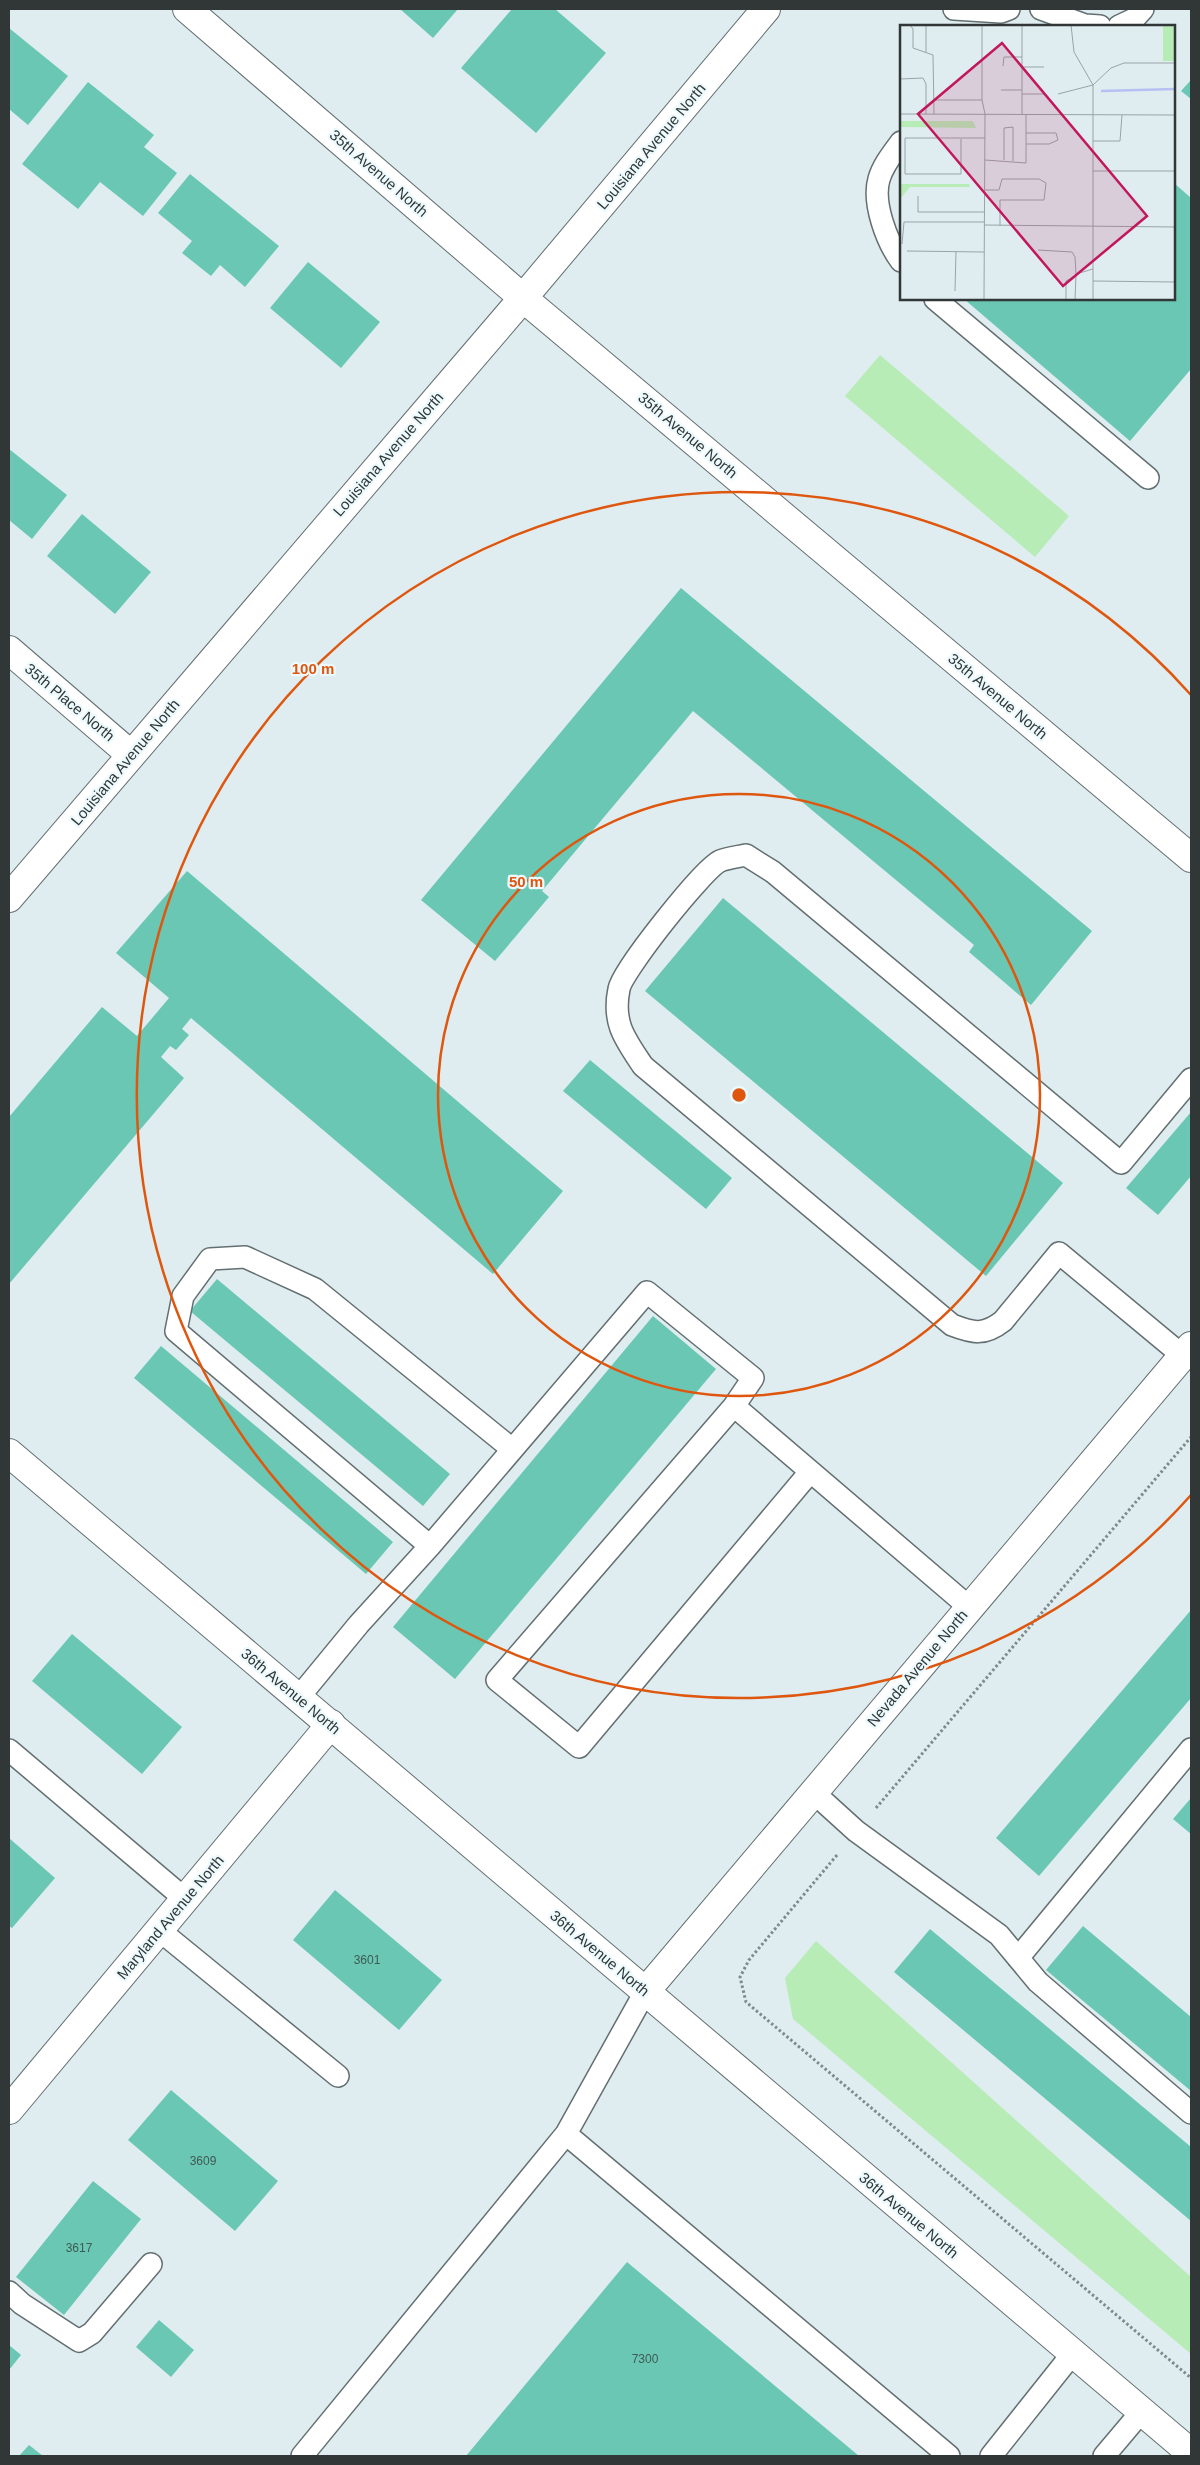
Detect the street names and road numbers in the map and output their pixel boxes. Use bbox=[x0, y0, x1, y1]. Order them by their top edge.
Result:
street label: Louisiana Avenue North bbox=[593, 80, 709, 212]
street label: 35th Avenue North bbox=[327, 126, 431, 220]
street label: Louisiana Avenue North bbox=[329, 388, 447, 520]
street label: 35th Avenue North bbox=[635, 389, 741, 481]
street label: 35th Avenue North bbox=[945, 650, 1051, 742]
street label: 35th Place North bbox=[22, 660, 118, 744]
street label: Louisiana Avenue North bbox=[67, 696, 183, 828]
street label: Nevada Avenue North bbox=[863, 1606, 971, 1730]
street label: 36th Avenue North bbox=[238, 1645, 344, 1737]
street label: Maryland Avenue North bbox=[113, 1852, 227, 1982]
street label: 36th Avenue North bbox=[547, 1907, 653, 1999]
street label: 36th Avenue North bbox=[856, 2169, 962, 2261]

